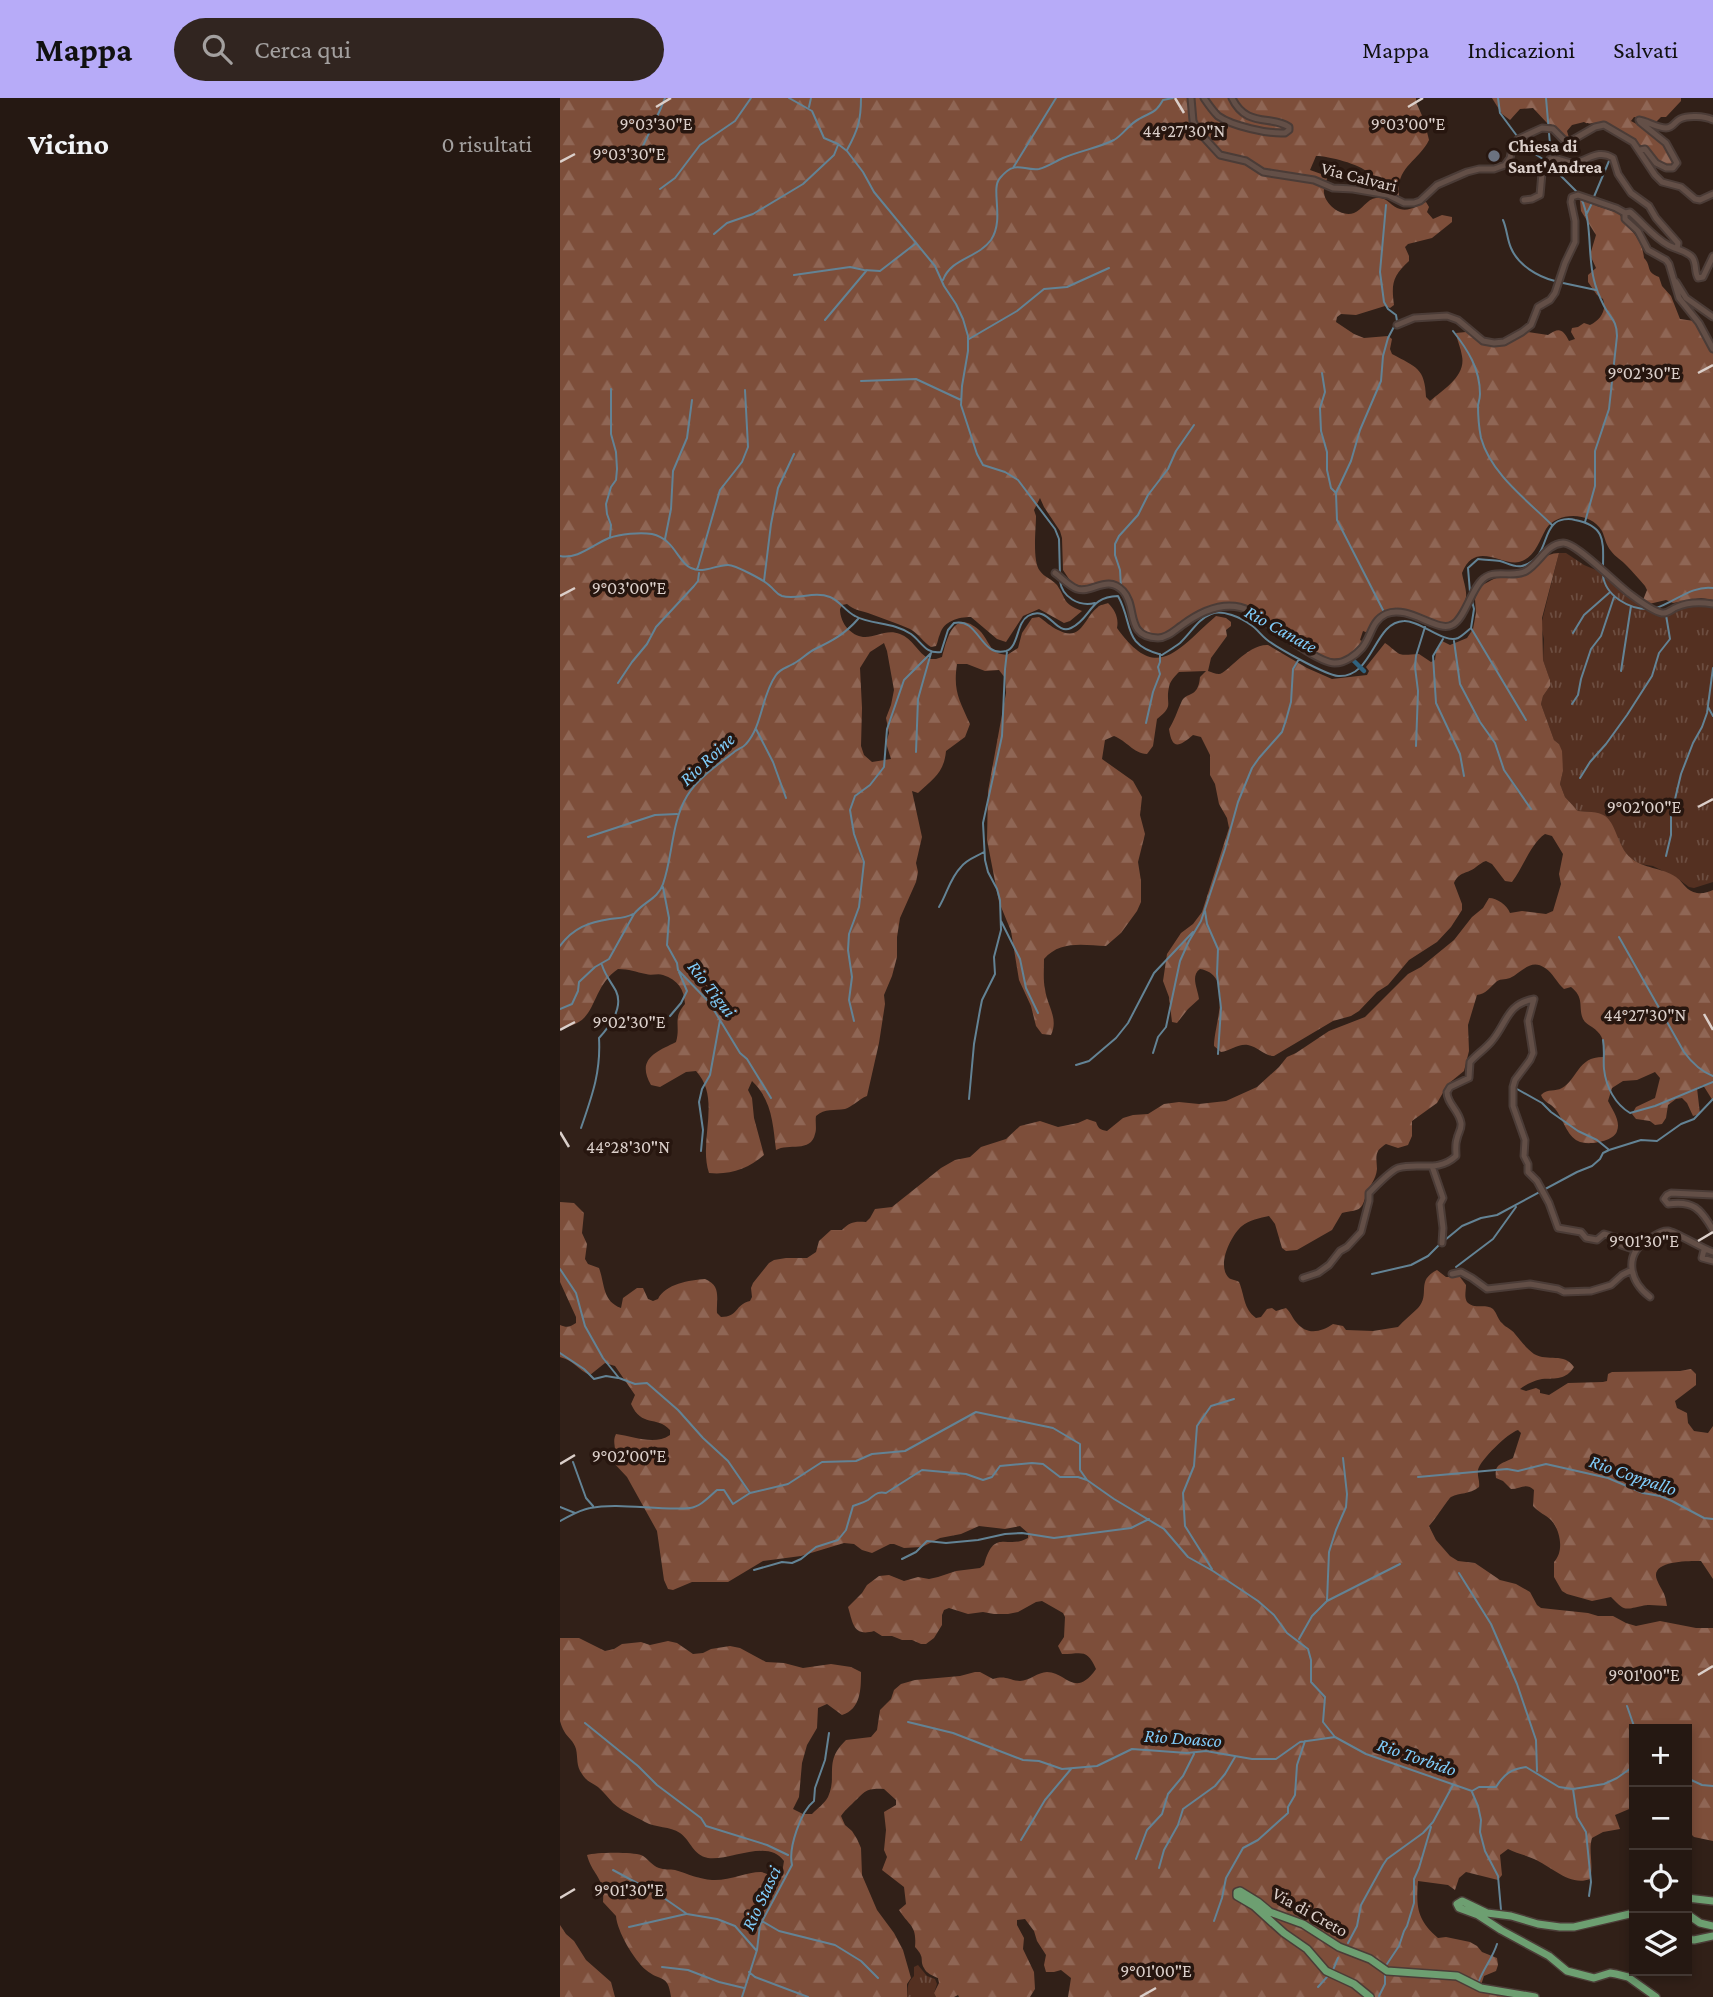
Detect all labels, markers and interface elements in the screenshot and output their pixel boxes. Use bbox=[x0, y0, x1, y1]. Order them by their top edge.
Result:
search box bbox=[174, 18, 664, 81]
icon: search bbox=[198, 30, 236, 68]
text: Mappa bbox=[35, 31, 132, 68]
text: Cerca qui bbox=[254, 35, 351, 64]
text: Mappa bbox=[1362, 36, 1429, 63]
text: Indicazioni bbox=[1467, 36, 1575, 63]
text: Salvati bbox=[1613, 36, 1678, 63]
text: 9°03'30"E bbox=[619, 114, 693, 134]
text: 9°03'00"E bbox=[1371, 114, 1446, 134]
text: 44°27'30"N bbox=[1143, 121, 1226, 141]
text: Vicino bbox=[28, 127, 109, 160]
text: 0 risultati bbox=[441, 131, 532, 157]
place label: Chiesa di Sant'Andrea bbox=[1508, 136, 1603, 177]
text: 9°03'30"E bbox=[592, 144, 666, 164]
marker: Chiesa di Sant'Andrea bbox=[1486, 148, 1502, 164]
street label: Via Calvari bbox=[1319, 158, 1399, 196]
text: 9°02'30"E bbox=[1607, 363, 1681, 383]
text: 9°03'00"E bbox=[592, 578, 667, 598]
water label: Rio Canate bbox=[1242, 601, 1320, 657]
water label: Rio Roine bbox=[675, 728, 739, 790]
text: 9°02'00"E bbox=[1607, 797, 1682, 817]
water label: Rio Tigui bbox=[683, 957, 741, 1022]
text: 44°27'30"N bbox=[1604, 1005, 1687, 1025]
text: 9°02'30"E bbox=[592, 1012, 666, 1032]
text: 44°28'30"N bbox=[586, 1137, 670, 1157]
text: 9°01'30"E bbox=[1609, 1231, 1679, 1251]
text: 9°02'00"E bbox=[592, 1446, 667, 1466]
water label: Rio Coppallo bbox=[1587, 1450, 1679, 1500]
text: 9°01'00"E bbox=[1608, 1665, 1680, 1685]
map controls bbox=[1629, 1724, 1692, 1976]
button: + bbox=[1629, 1724, 1692, 1787]
water label: Rio Doasco bbox=[1144, 1725, 1222, 1751]
water label: Rio Torbido bbox=[1375, 1734, 1459, 1780]
button: − bbox=[1629, 1787, 1692, 1850]
button: locate bbox=[1629, 1850, 1692, 1913]
water label: Rio Stasci bbox=[737, 1862, 785, 1933]
text: 9°01'30"E bbox=[594, 1880, 664, 1900]
street label: Via di Creto bbox=[1269, 1883, 1351, 1941]
button: layers bbox=[1629, 1913, 1692, 1976]
text: 9°01'00"E bbox=[1120, 1961, 1192, 1981]

